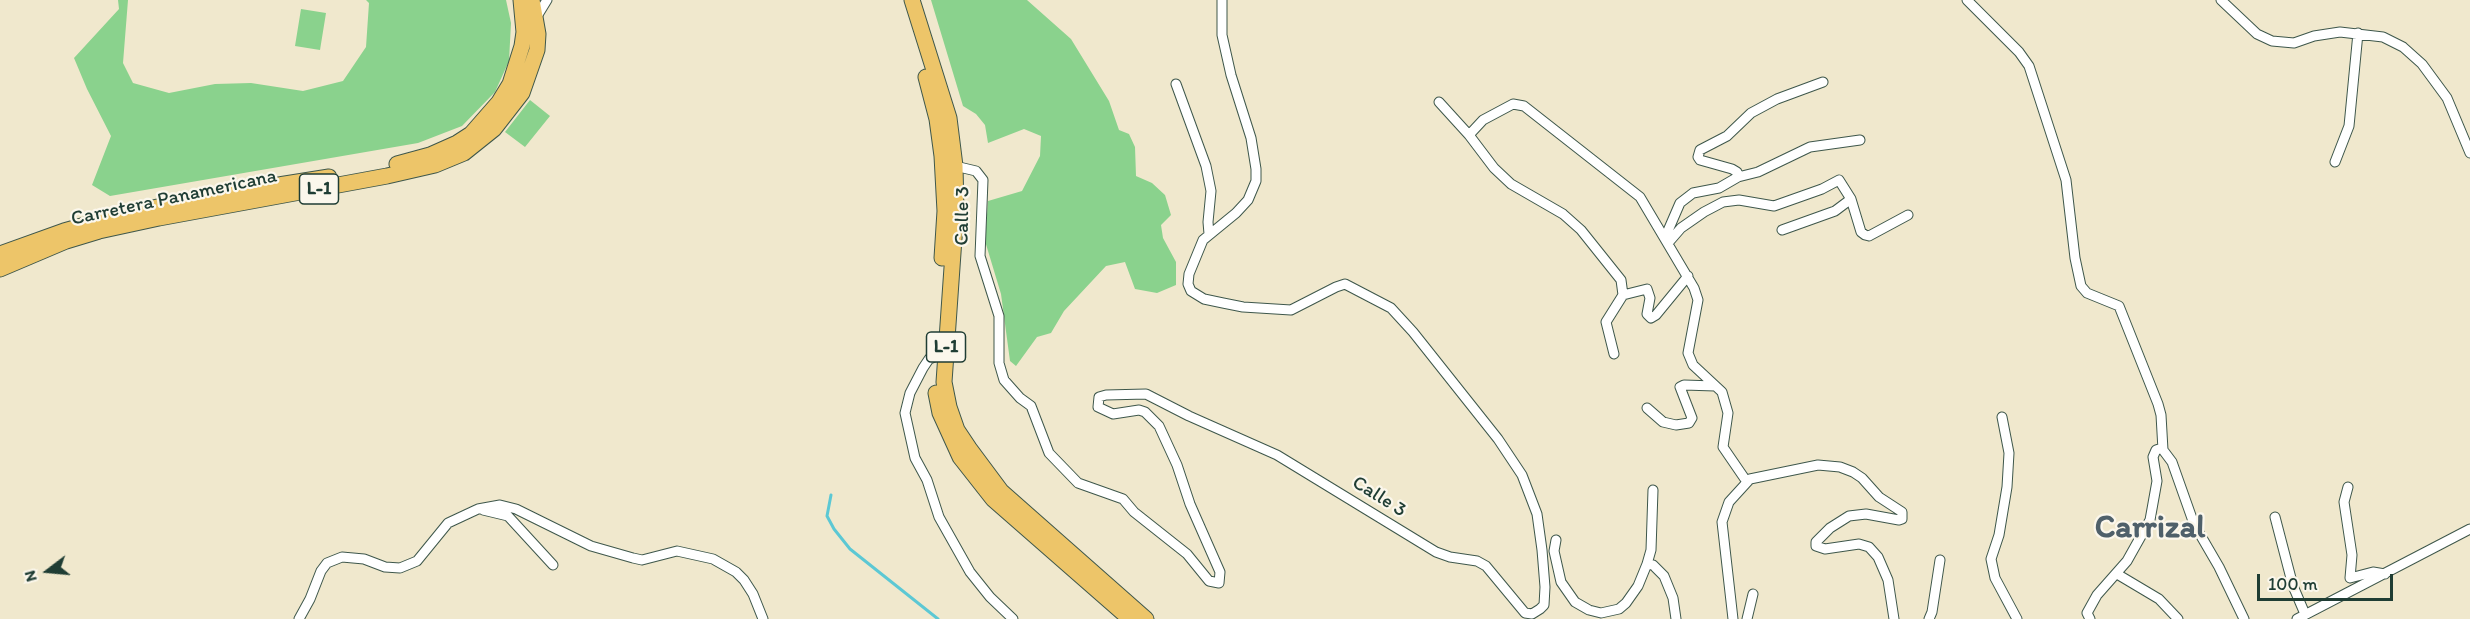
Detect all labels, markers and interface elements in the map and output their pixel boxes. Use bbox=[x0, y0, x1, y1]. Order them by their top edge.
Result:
street label: Carretera Panamericana bbox=[69, 164, 279, 232]
road number: L-1 bbox=[300, 174, 338, 204]
street label: Calle 3 bbox=[950, 186, 976, 246]
road number: L-1 bbox=[926, 332, 966, 362]
street label: Calle 3 bbox=[1347, 471, 1411, 523]
district label: Carrizal bbox=[2095, 510, 2205, 548]
north arrow bbox=[18, 541, 78, 601]
scale bar bbox=[2260, 562, 2396, 600]
text: N bbox=[20, 568, 41, 584]
text: 100 m bbox=[2268, 573, 2318, 595]

